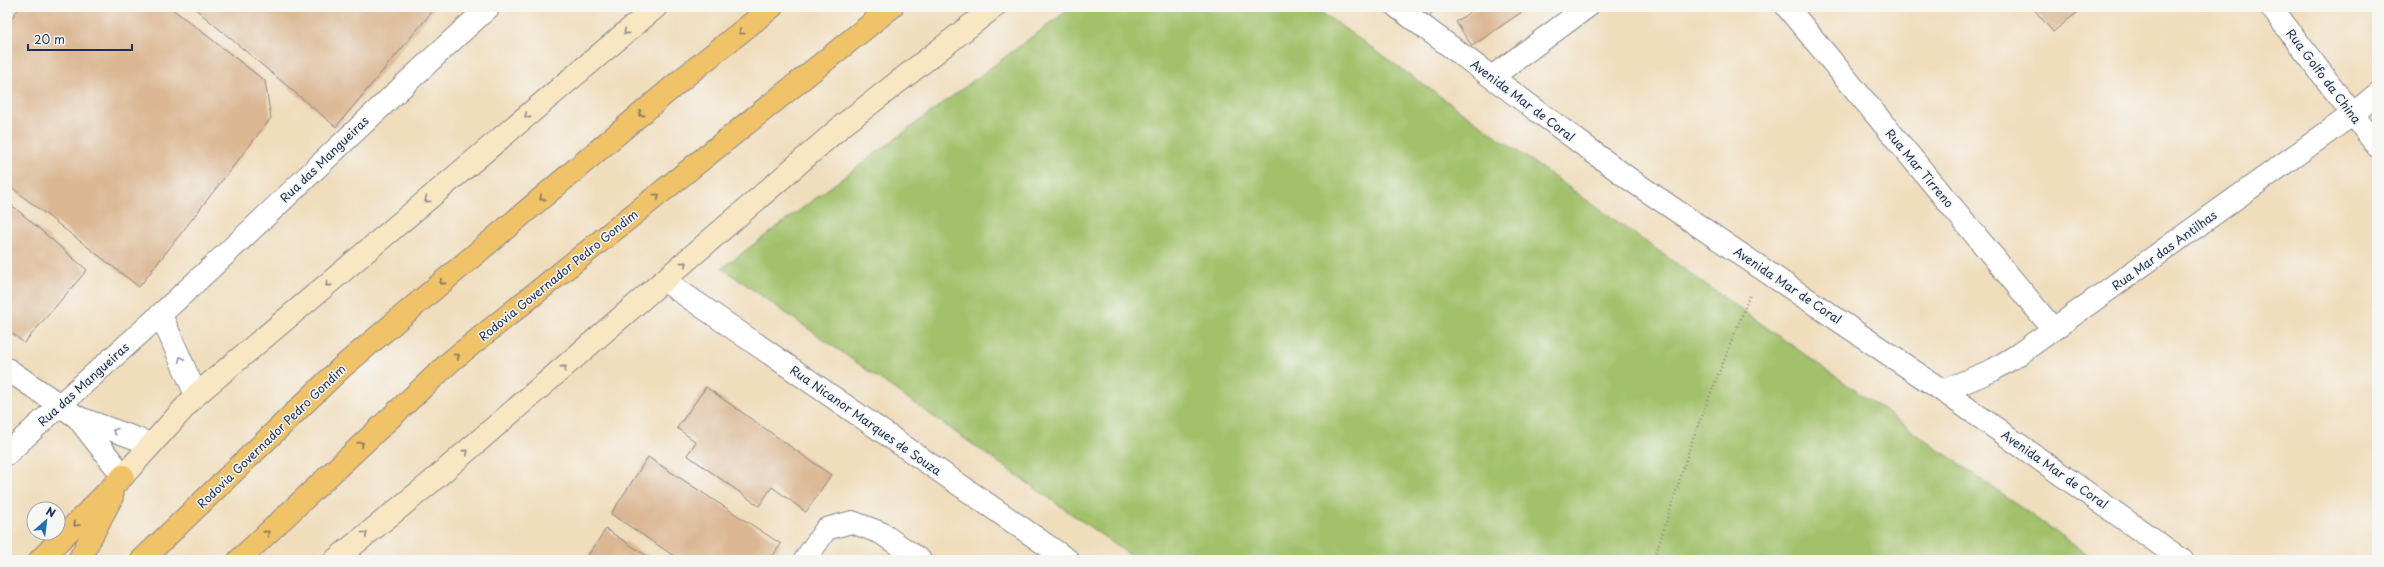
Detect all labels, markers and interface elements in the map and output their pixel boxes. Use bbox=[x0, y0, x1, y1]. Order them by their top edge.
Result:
street label: Rua Golfo da China bbox=[2282, 25, 2366, 127]
scale bar bbox=[28, 26, 132, 52]
one-way arrow bbox=[739, 27, 746, 34]
one-way arrow bbox=[623, 28, 631, 35]
text: 20 m bbox=[34, 30, 65, 48]
street label: Avenida Mar de Coral bbox=[1467, 55, 1579, 145]
one-way arrow bbox=[638, 110, 646, 117]
street label: Rua das Mangueiras bbox=[275, 111, 373, 206]
one-way arrow bbox=[524, 111, 531, 118]
street label: Rua Mar Tirreno bbox=[1882, 125, 1958, 211]
one-way arrow bbox=[652, 193, 659, 200]
one-way arrow bbox=[539, 194, 546, 201]
one-way arrow bbox=[425, 195, 432, 202]
street label: Rodovia Governador Pedro Gondim bbox=[474, 205, 642, 345]
street label: Rua Mar das Antilhas bbox=[2108, 205, 2221, 294]
street label: Avenida Mar de Coral bbox=[1730, 242, 1846, 328]
one-way arrow bbox=[679, 262, 686, 269]
one-way arrow bbox=[440, 278, 447, 285]
one-way arrow bbox=[325, 279, 333, 286]
street label: Rua das Mangueiras bbox=[33, 338, 133, 430]
one-way arrow bbox=[453, 354, 460, 361]
one-way arrow bbox=[178, 356, 186, 363]
street label: Rodovia Governador Pedro Gondim bbox=[193, 360, 349, 512]
street label: Rua Nicanor Marques de Souza bbox=[787, 361, 946, 480]
one-way arrow bbox=[559, 365, 567, 372]
street label: Avenida Mar de Coral bbox=[1998, 425, 2112, 513]
one-way arrow bbox=[111, 427, 118, 435]
one-way arrow bbox=[357, 442, 364, 449]
one-way arrow bbox=[461, 450, 468, 457]
north arrow bbox=[26, 501, 66, 541]
text: N bbox=[43, 502, 59, 521]
one-way arrow bbox=[73, 519, 81, 527]
one-way arrow bbox=[262, 530, 270, 538]
one-way arrow bbox=[360, 532, 367, 539]

